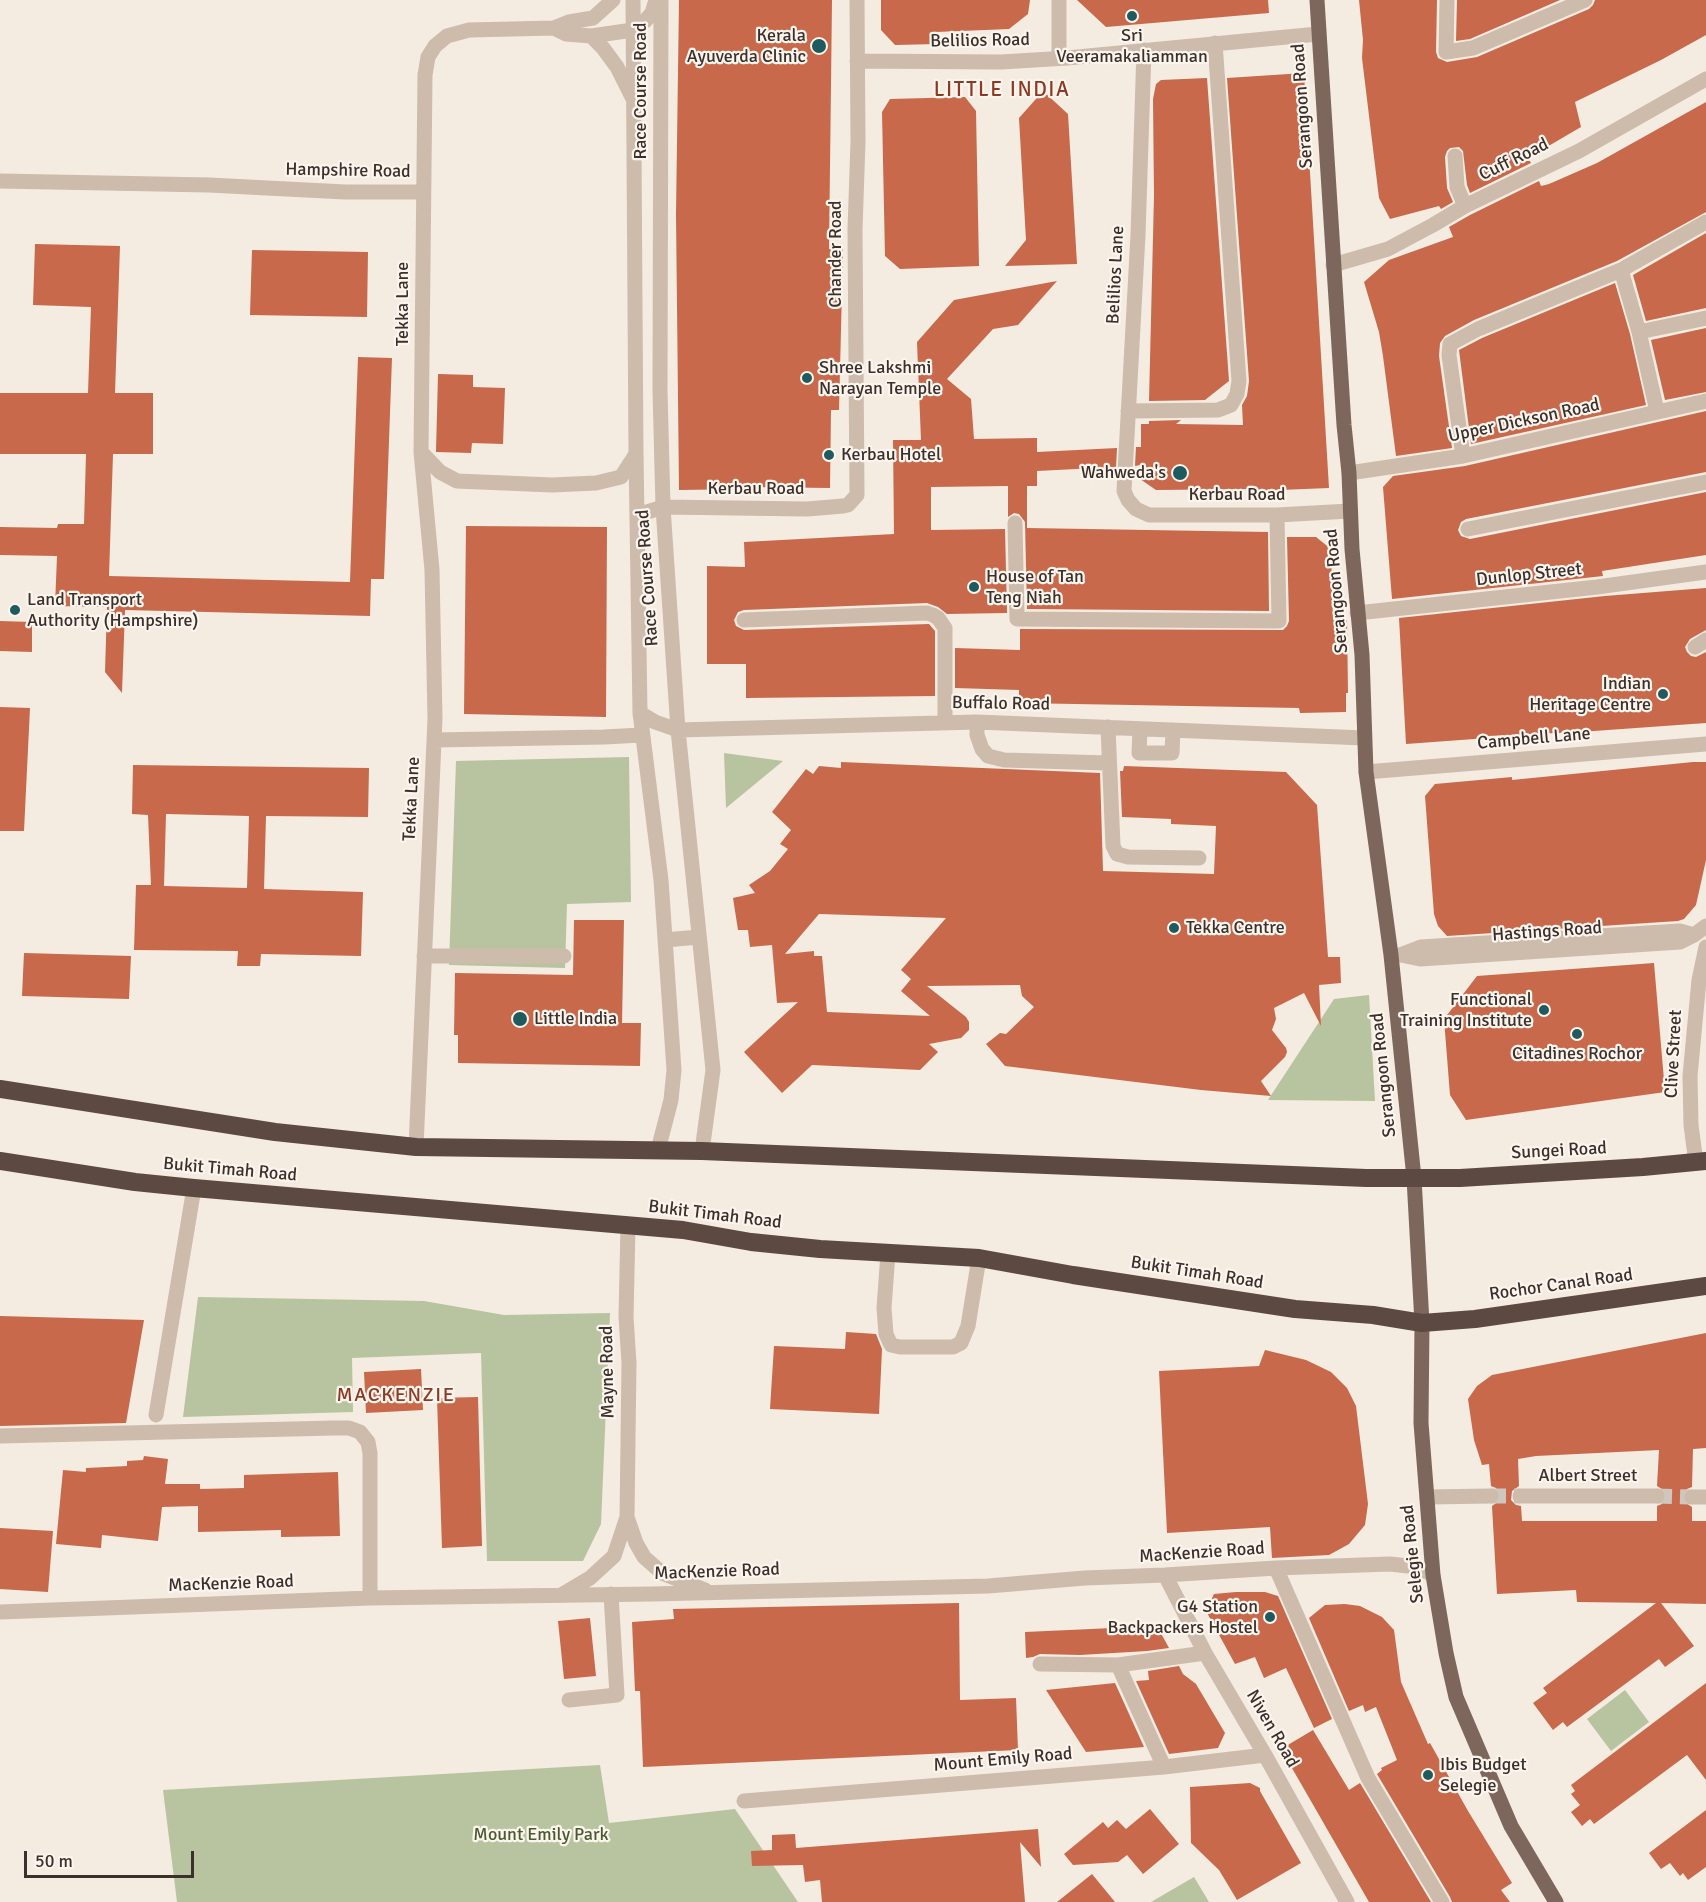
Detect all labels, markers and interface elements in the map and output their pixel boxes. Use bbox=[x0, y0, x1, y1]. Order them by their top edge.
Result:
marker: Sri Veeramakaliamman bbox=[1125, 9, 1139, 23]
street label: Race Course Road bbox=[630, 22, 652, 160]
place label: Kerala Ayuverda Clinic bbox=[687, 25, 806, 68]
place label: Sri Veeramakaliamman bbox=[1056, 25, 1208, 68]
street label: Belilios Road bbox=[930, 29, 1030, 53]
marker: Kerala Ayuverda Clinic bbox=[810, 37, 828, 55]
street label: Serangoon Road bbox=[1288, 43, 1318, 169]
district label: LITTLE INDIA bbox=[934, 77, 1070, 103]
street label: Cuff Road bbox=[1476, 134, 1552, 186]
street label: Hampshire Road bbox=[285, 159, 411, 183]
street label: Chander Road bbox=[825, 200, 847, 308]
street label: Belilios Lane bbox=[1103, 225, 1129, 325]
street label: Tekka Lane bbox=[392, 262, 414, 346]
place label: Shree Lakshmi Narayan Temple bbox=[819, 357, 941, 400]
marker: Shree Lakshmi Narayan Temple bbox=[800, 371, 814, 385]
street label: Upper Dickson Road bbox=[1446, 394, 1602, 448]
place label: Kerbau Hotel bbox=[841, 444, 941, 466]
marker: Kerbau Hotel bbox=[822, 448, 836, 462]
place label: Wahweda's bbox=[1081, 462, 1166, 484]
marker: Wahweda's bbox=[1171, 464, 1189, 482]
street label: Kerbau Road bbox=[707, 478, 805, 500]
street label: Kerbau Road bbox=[1188, 484, 1286, 506]
street label: Race Course Road bbox=[632, 509, 664, 647]
street label: Serangoon Road bbox=[1321, 528, 1353, 654]
street label: Dunlop Street bbox=[1475, 559, 1583, 591]
place label: House of Tan Teng Niah bbox=[986, 566, 1084, 608]
marker: House of Tan Teng Niah bbox=[967, 580, 981, 594]
place label: Land Transport Authority (Hampshire) bbox=[27, 589, 199, 632]
marker: Land Transport Authority (Hampshire) bbox=[8, 603, 22, 617]
place label: Indian Heritage Centre bbox=[1529, 673, 1651, 716]
marker: Indian Heritage Centre bbox=[1656, 687, 1670, 701]
street label: Buffalo Road bbox=[952, 692, 1050, 716]
street label: Campbell Lane bbox=[1476, 723, 1592, 755]
street label: Tekka Lane bbox=[399, 756, 425, 842]
place label: Tekka Centre bbox=[1186, 917, 1285, 939]
street label: Hastings Road bbox=[1491, 917, 1603, 947]
marker: Tekka Centre bbox=[1167, 921, 1181, 935]
place label: Functional Training Institute bbox=[1400, 989, 1532, 1032]
marker: Functional Training Institute bbox=[1537, 1003, 1551, 1017]
place label: Little India bbox=[534, 1008, 617, 1030]
street label: Clive Street bbox=[1661, 1009, 1687, 1099]
marker: Little India bbox=[511, 1010, 529, 1028]
street label: Serangoon Road bbox=[1367, 1012, 1401, 1138]
marker: Citadines Rochor bbox=[1570, 1027, 1584, 1041]
place label: Citadines Rochor bbox=[1512, 1043, 1642, 1065]
street label: Sungei Road bbox=[1511, 1138, 1607, 1164]
street label: Bukit Timah Road bbox=[162, 1153, 298, 1187]
street label: Bukit Timah Road bbox=[647, 1196, 783, 1234]
street label: Bukit Timah Road bbox=[1129, 1252, 1265, 1294]
street label: Rochor Canal Road bbox=[1488, 1264, 1634, 1306]
street label: Mayne Road bbox=[596, 1325, 620, 1419]
district label: MACKENZIE bbox=[337, 1384, 455, 1408]
street label: Albert Street bbox=[1539, 1465, 1637, 1487]
street label: Selegie Road bbox=[1397, 1504, 1429, 1604]
street label: MacKenzie Road bbox=[1139, 1538, 1265, 1568]
street label: MacKenzie Road bbox=[654, 1559, 780, 1585]
street label: MacKenzie Road bbox=[168, 1571, 294, 1597]
place label: G4 Station Backpackers Hostel bbox=[1108, 1596, 1258, 1638]
marker: G4 Station Backpackers Hostel bbox=[1263, 1610, 1277, 1624]
street label: Niven Road bbox=[1241, 1686, 1303, 1772]
street label: Mount Emily Road bbox=[933, 1743, 1073, 1777]
place label: Ibis Budget Selegie bbox=[1440, 1754, 1527, 1796]
marker: Ibis Budget Selegie bbox=[1421, 1768, 1435, 1782]
park label: Mount Emily Park bbox=[473, 1824, 609, 1846]
scale bar bbox=[27, 1839, 196, 1877]
text: 50 m bbox=[35, 1850, 73, 1872]

